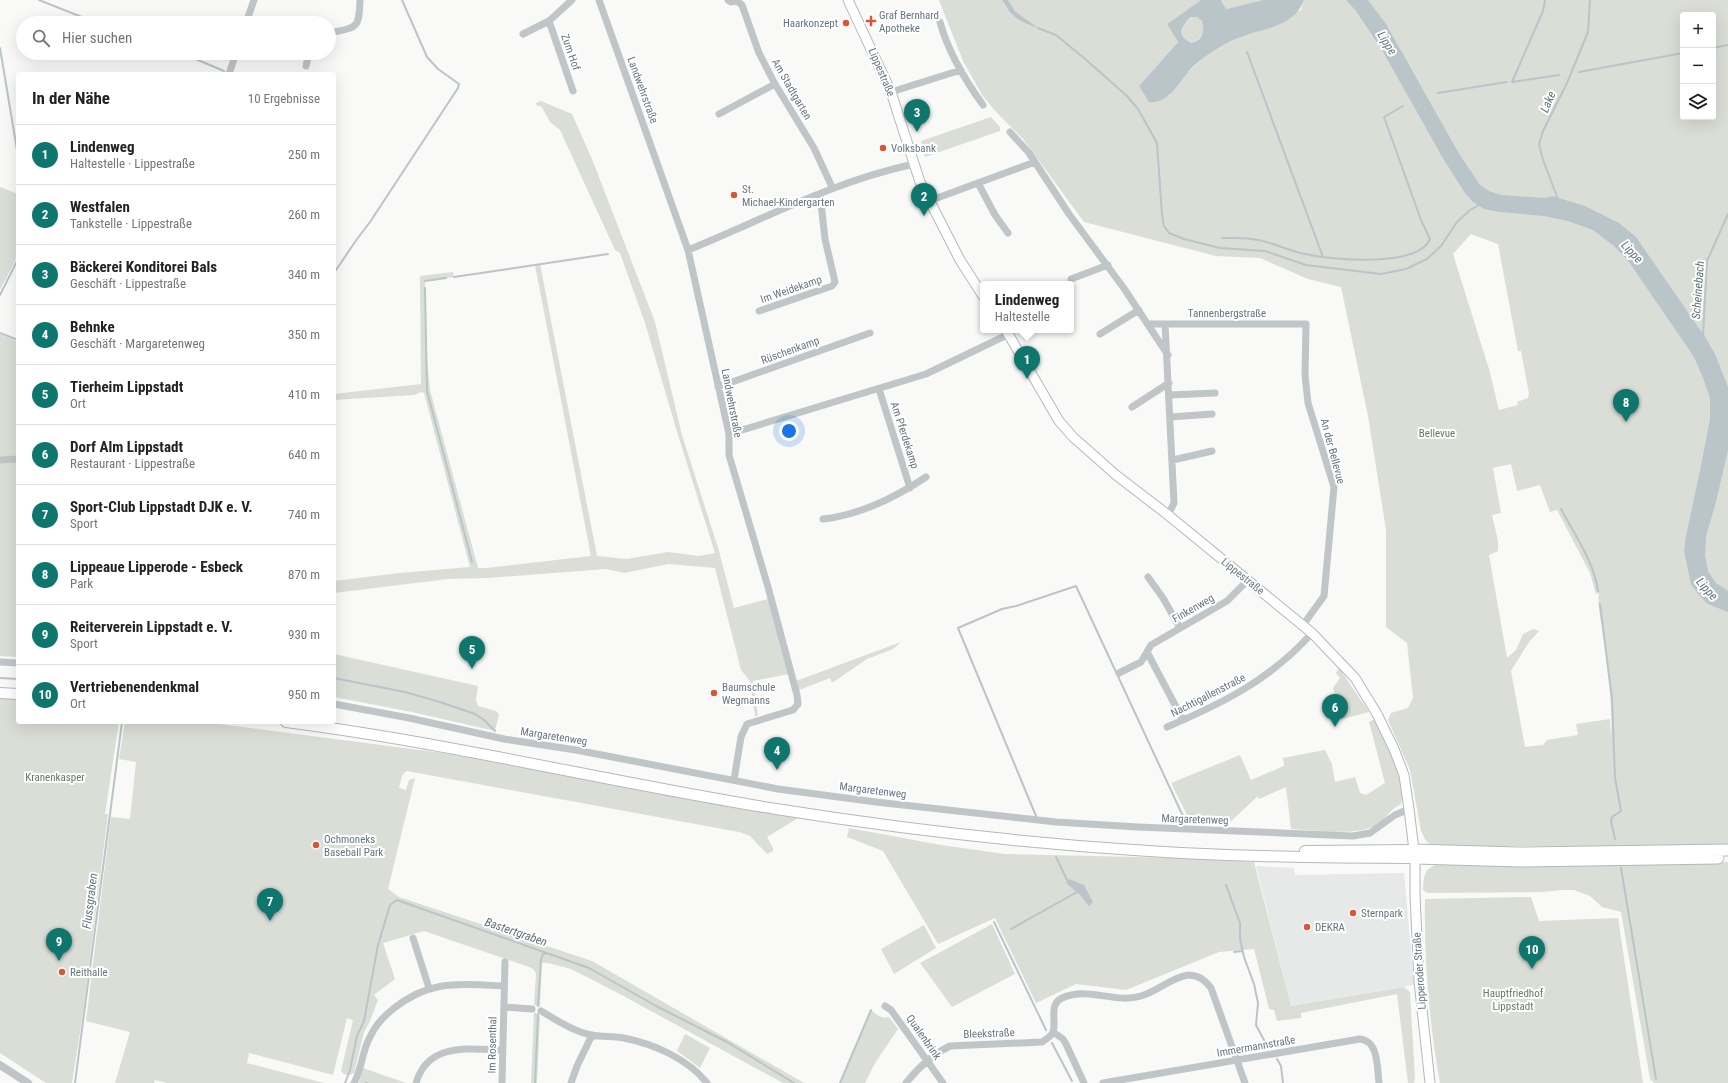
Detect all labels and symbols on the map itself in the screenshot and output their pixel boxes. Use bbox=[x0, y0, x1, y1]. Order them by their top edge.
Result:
place label: Graf Bernhard Apotheke bbox=[879, 9, 939, 35]
marker: Graf Bernhard Apotheke bbox=[866, 16, 876, 26]
place label: Haarkonzept bbox=[783, 17, 838, 30]
marker: Haarkonzept bbox=[841, 18, 851, 28]
water label: Lippe bbox=[1374, 29, 1400, 58]
street label: Zum Hof bbox=[558, 32, 583, 73]
street label: Lippestraße bbox=[866, 46, 898, 98]
street label: Landwehrstraße bbox=[624, 55, 661, 125]
street label: Am Stadtgarten bbox=[769, 56, 814, 122]
water label: Lake bbox=[1537, 89, 1559, 115]
pin: 3 bbox=[904, 99, 930, 132]
place label: Volksbank bbox=[891, 142, 936, 155]
marker: Volksbank bbox=[878, 143, 888, 153]
place label: St. Michael-Kindergarten bbox=[742, 183, 835, 209]
pin: 2 bbox=[911, 183, 937, 216]
marker: St. Michael-Kindergarten bbox=[729, 190, 739, 200]
water label: Lippe bbox=[1618, 238, 1646, 266]
water label: Scheinebach bbox=[1689, 260, 1707, 320]
street label: Im Weidekamp bbox=[759, 273, 824, 306]
street label: Tannenbergstraße bbox=[1188, 307, 1266, 320]
street label: Rüschenkamp bbox=[759, 334, 821, 367]
pin: 1 bbox=[1014, 346, 1040, 379]
street label: Landwehrstraße bbox=[718, 368, 745, 439]
pin: 8 bbox=[1613, 389, 1639, 422]
street label: Am Pferdekamp bbox=[888, 400, 921, 470]
street label: An der Bellevue bbox=[1318, 417, 1347, 485]
your location bbox=[779, 421, 799, 441]
park label: Bellevue bbox=[1419, 427, 1455, 440]
street label: Lippestraße bbox=[1219, 555, 1267, 598]
water label: Lippe bbox=[1693, 575, 1721, 603]
street label: Finkenweg bbox=[1170, 591, 1217, 626]
pin: 5 bbox=[459, 636, 485, 669]
street label: Nachtigallenstraße bbox=[1169, 671, 1248, 720]
place label: Baumschule Wegmanns bbox=[722, 681, 775, 707]
marker: Baumschule Wegmanns bbox=[709, 688, 719, 698]
pin: 6 bbox=[1322, 694, 1348, 727]
street label: Margaretenweg bbox=[520, 725, 588, 748]
pin: 4 bbox=[764, 737, 790, 770]
park label: Kranenkasper bbox=[25, 771, 85, 784]
street label: Margaretenweg bbox=[839, 780, 907, 801]
street label: Margaretenweg bbox=[1161, 812, 1229, 827]
place label: Ochmoneks Baseball Park bbox=[324, 833, 383, 859]
marker: Ochmoneks Baseball Park bbox=[311, 840, 321, 850]
water label: Flussgraben bbox=[80, 872, 100, 930]
pin: 7 bbox=[257, 888, 283, 921]
place label: Sternpark bbox=[1361, 907, 1403, 920]
marker: Sternpark bbox=[1348, 908, 1358, 918]
water label: Bastertgraben bbox=[483, 915, 549, 949]
place label: DEKRA bbox=[1315, 921, 1346, 934]
marker: DEKRA bbox=[1302, 922, 1312, 932]
pin: 9 bbox=[46, 928, 72, 961]
street label: Lipperoder Straße bbox=[1410, 932, 1429, 1010]
pin: 10 bbox=[1519, 936, 1545, 969]
place label: Reithalle bbox=[70, 966, 108, 979]
marker: Reithalle bbox=[57, 967, 67, 977]
park label: Hauptfriedhof Lippstadt bbox=[1483, 987, 1544, 1013]
street label: Qualenbrink bbox=[903, 1012, 944, 1062]
street label: Im Rosenthal bbox=[486, 1017, 499, 1074]
street label: Bleekstraße bbox=[963, 1026, 1015, 1041]
street label: Immermannstraße bbox=[1216, 1033, 1296, 1060]

